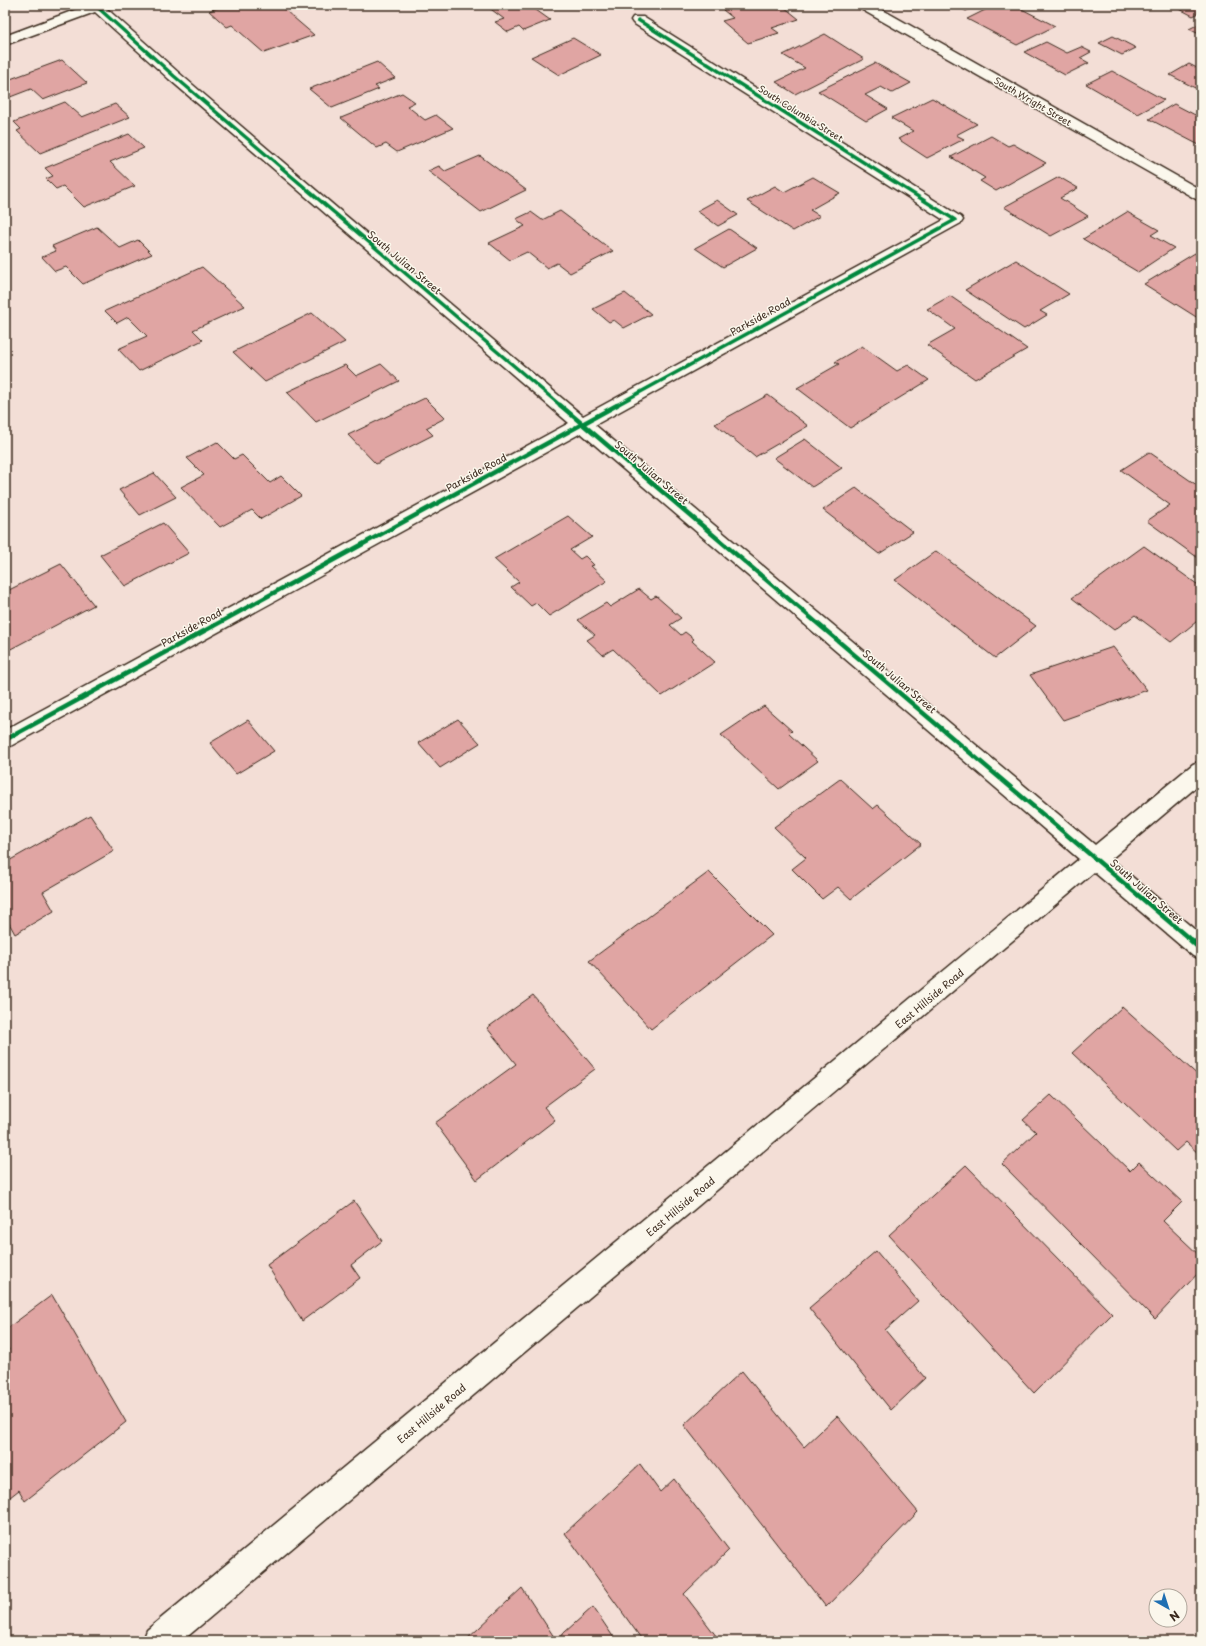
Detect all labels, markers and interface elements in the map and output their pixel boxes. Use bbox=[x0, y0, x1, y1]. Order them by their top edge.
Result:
street label: South Wright Street bbox=[992, 73, 1075, 129]
street label: South Columbia Street bbox=[756, 81, 846, 145]
street label: South Julian Street bbox=[365, 227, 445, 297]
street label: Parkside Road bbox=[727, 293, 793, 339]
street label: South Julian Street bbox=[612, 437, 692, 507]
street label: Parkside Road bbox=[443, 449, 509, 495]
street label: Parkside Road bbox=[158, 604, 224, 650]
street label: South Julian Street bbox=[860, 646, 940, 716]
street label: South Julian Street bbox=[1107, 855, 1187, 927]
street label: East Hillside Road bbox=[891, 965, 967, 1031]
street label: East Hillside Road bbox=[642, 1173, 718, 1239]
street label: East Hillside Road bbox=[393, 1380, 469, 1446]
north arrow bbox=[1148, 1588, 1188, 1628]
text: N bbox=[1166, 1607, 1183, 1626]

